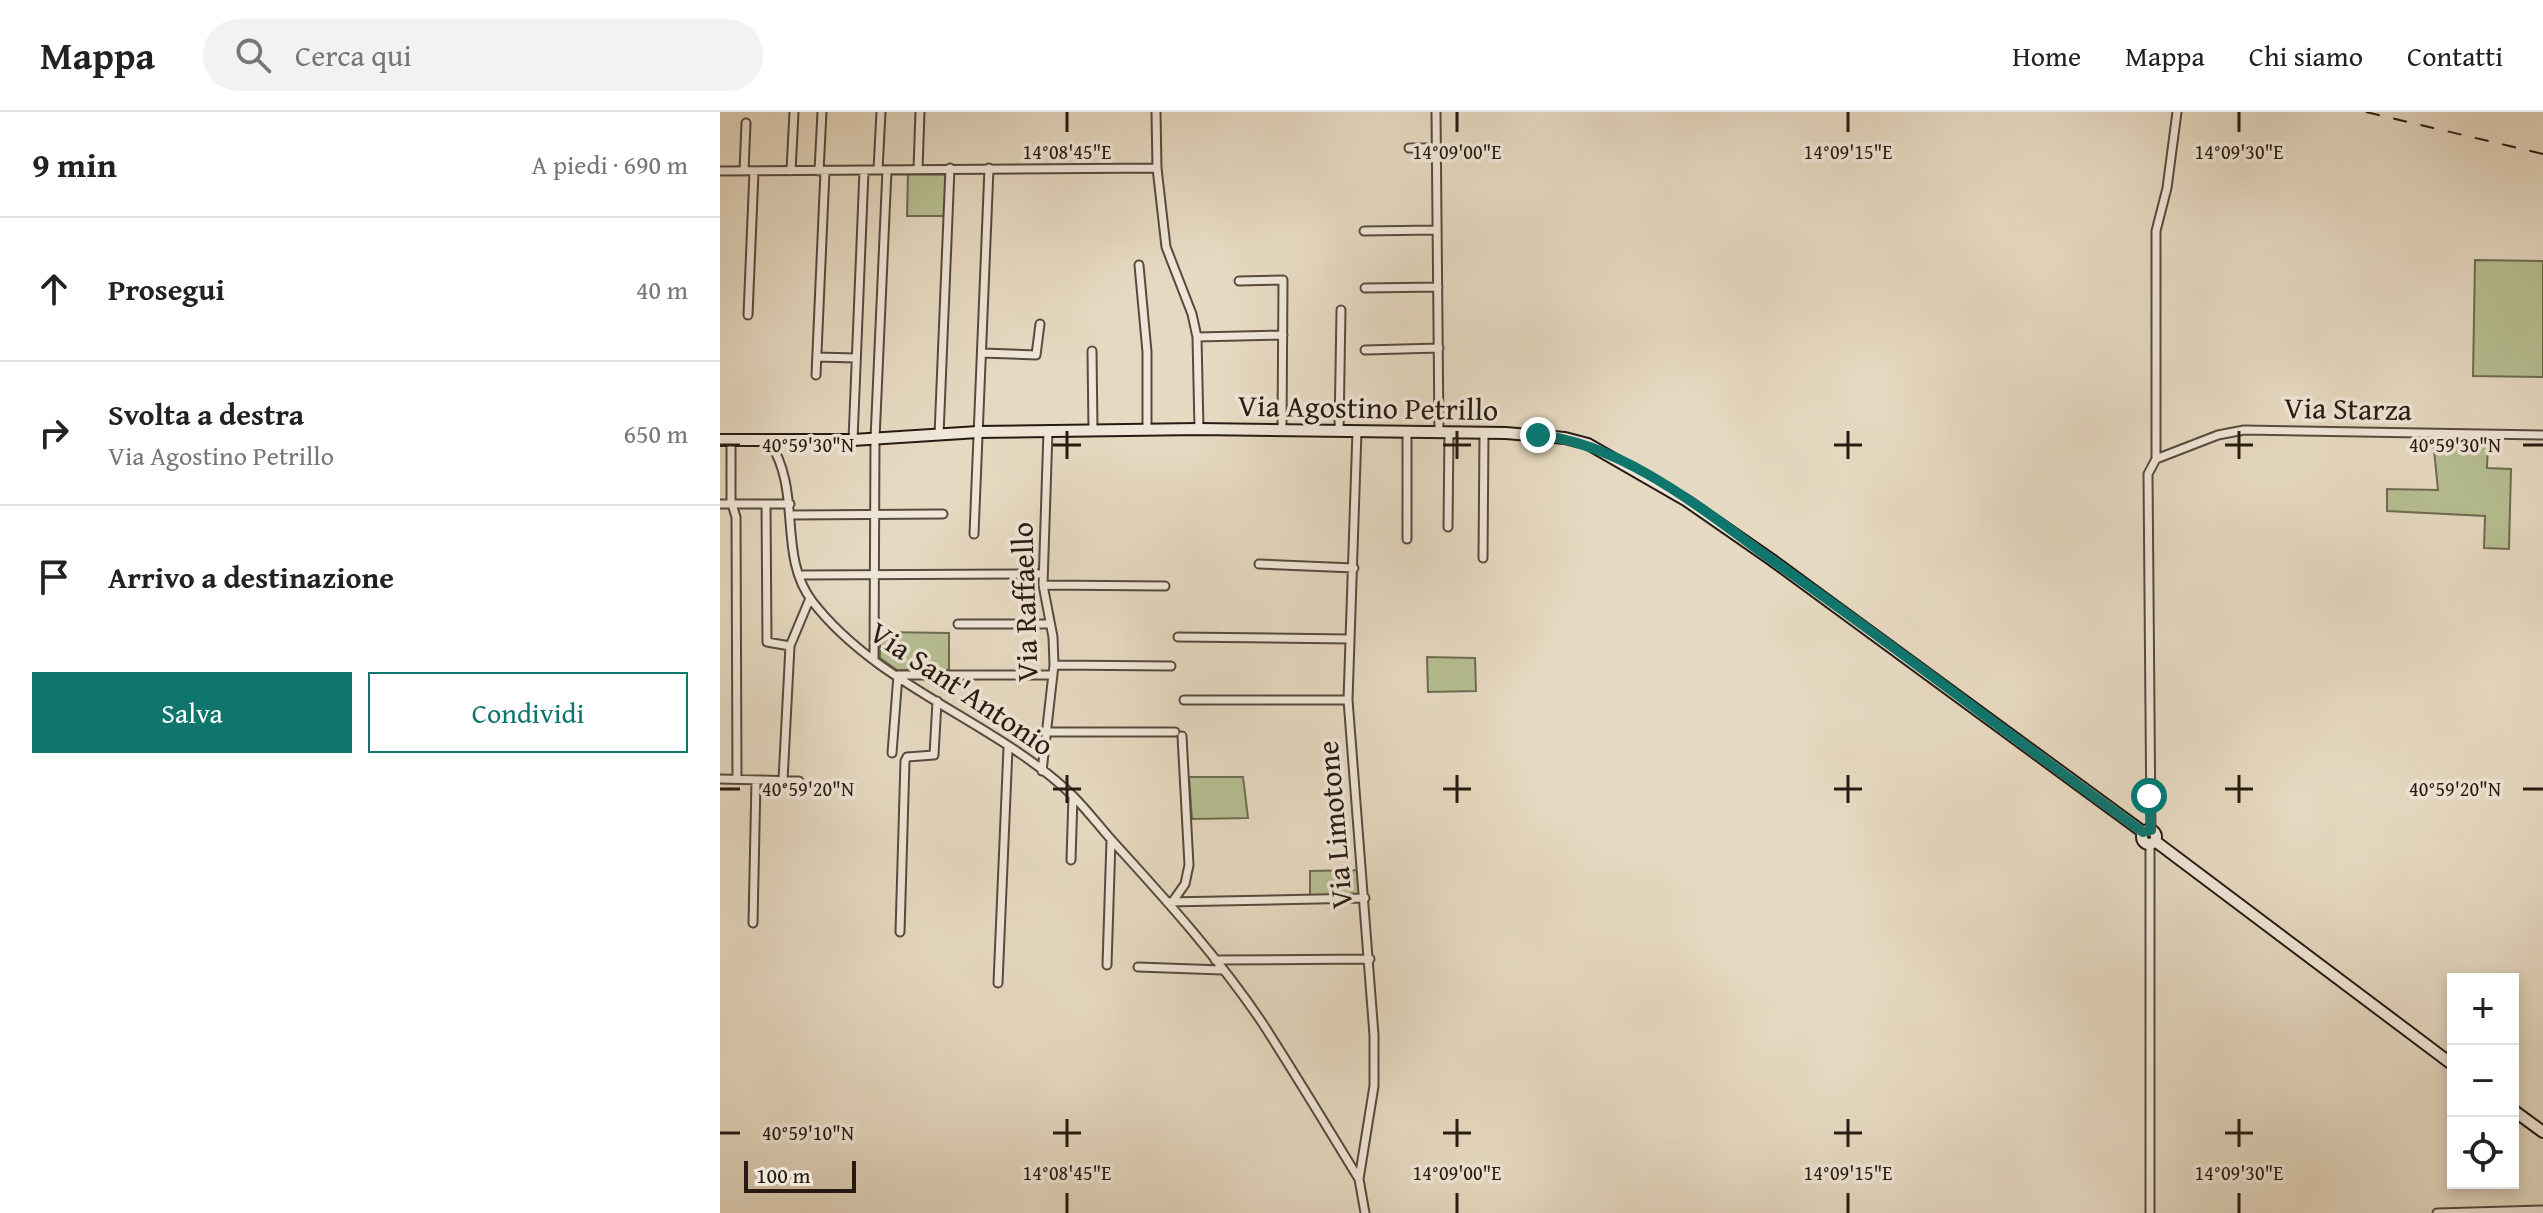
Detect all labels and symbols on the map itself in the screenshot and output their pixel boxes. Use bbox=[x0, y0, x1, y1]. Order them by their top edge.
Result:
text: 14°08'45"E bbox=[1023, 137, 1111, 166]
text: 14°09'00"E bbox=[1413, 137, 1501, 166]
text: 14°09'15"E bbox=[1804, 137, 1892, 166]
text: 14°09'30"E bbox=[2195, 137, 2283, 166]
street label: Via Agostino Petrillo bbox=[1237, 383, 1499, 431]
street label: Via Starza bbox=[2284, 385, 2412, 431]
route end bbox=[1520, 417, 1556, 453]
text: 40°59'30"N bbox=[762, 430, 854, 459]
text: 40°59'30"N bbox=[2409, 430, 2501, 459]
street label: Via Raffaello bbox=[999, 521, 1049, 683]
street label: Via Sant'Antonio bbox=[861, 610, 1063, 766]
street label: Via Limotone bbox=[1305, 739, 1363, 911]
text: 40°59'20"N bbox=[762, 774, 854, 803]
text: 40°59'20"N bbox=[2409, 774, 2501, 803]
route start bbox=[2131, 778, 2167, 814]
text: 40°59'10"N bbox=[762, 1118, 854, 1147]
scale bar bbox=[744, 1157, 856, 1193]
text: 14°08'45"E bbox=[1023, 1158, 1111, 1187]
text: 14°09'00"E bbox=[1413, 1158, 1501, 1187]
text: 14°09'15"E bbox=[1804, 1158, 1892, 1187]
text: 14°09'30"E bbox=[2195, 1158, 2283, 1187]

